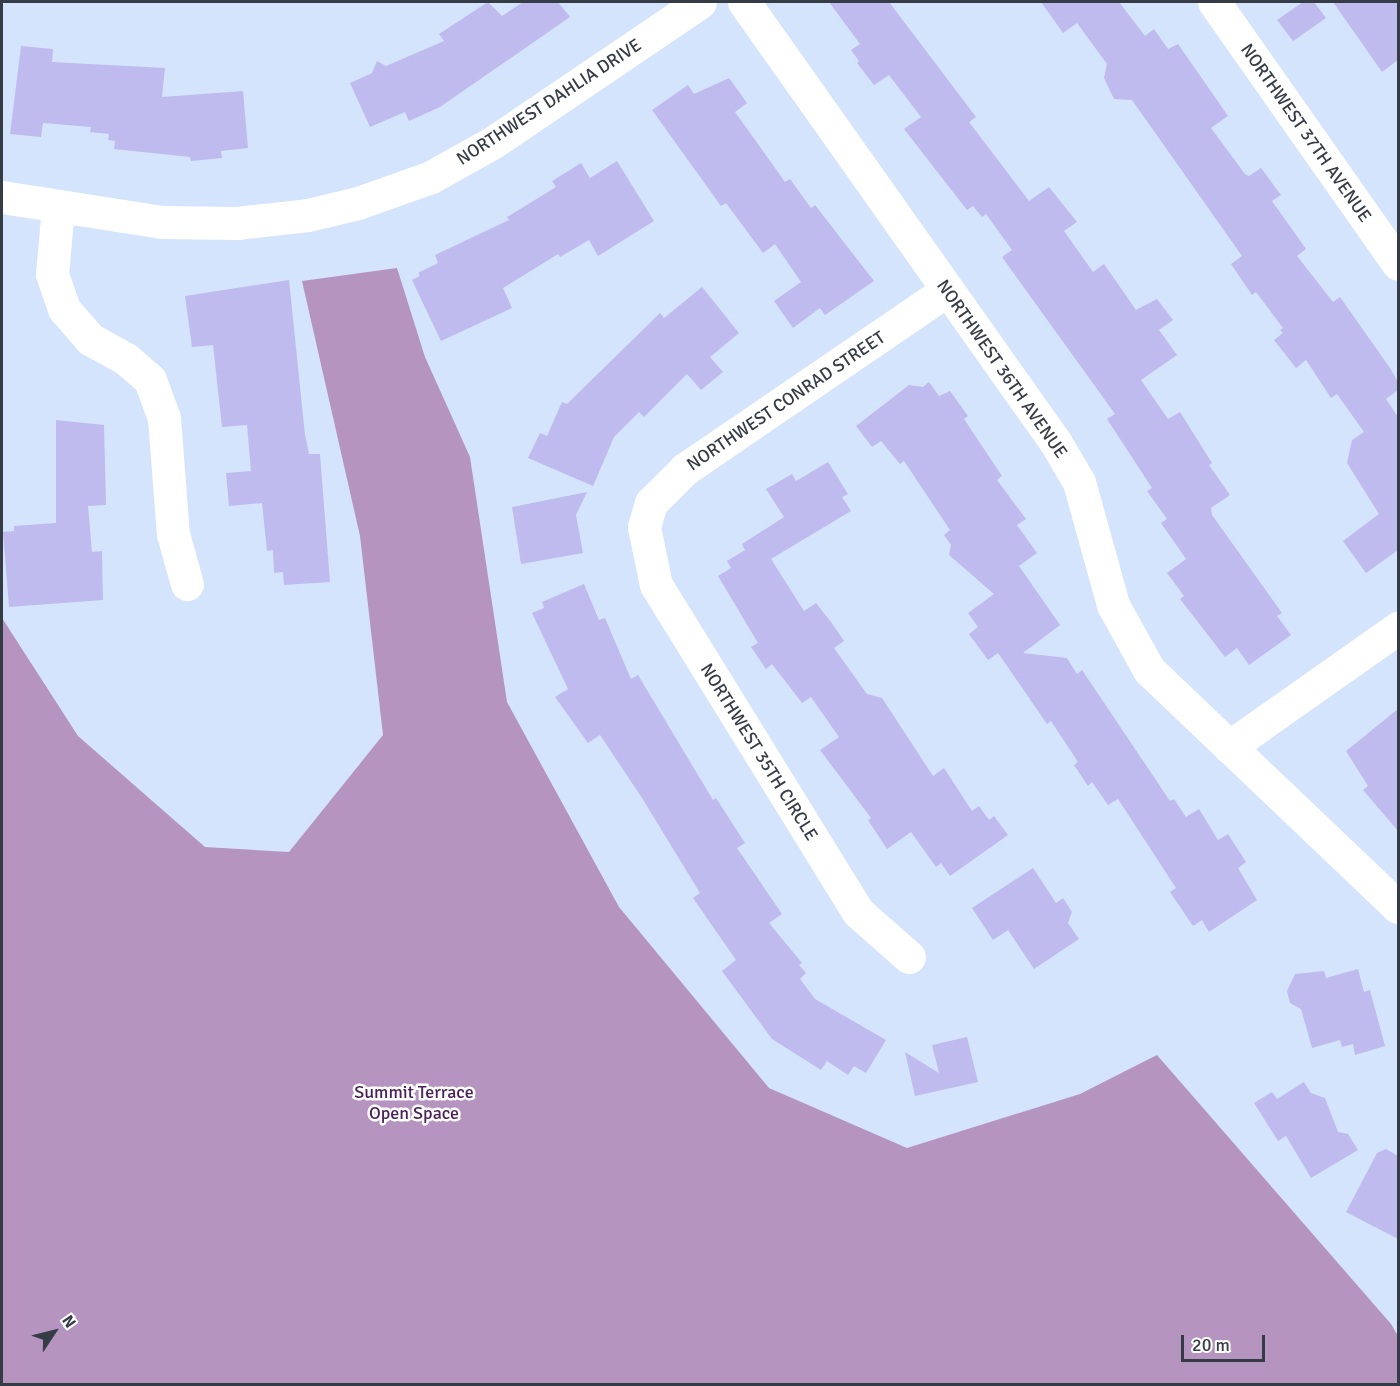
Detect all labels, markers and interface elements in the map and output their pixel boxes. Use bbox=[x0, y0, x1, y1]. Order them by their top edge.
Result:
street label: NORTHWEST DAHLIA DRIVE bbox=[453, 34, 645, 170]
street label: NORTHWEST 37TH AVENUE bbox=[1236, 40, 1376, 226]
street label: NORTHWEST 36TH AVENUE bbox=[932, 276, 1072, 462]
street label: NORTHWEST CONRAD STREET bbox=[683, 327, 889, 475]
street label: NORTHWEST 35TH CIRCLE bbox=[696, 659, 822, 845]
park label: Summit Terrace Open Space bbox=[354, 1082, 474, 1124]
north arrow bbox=[24, 1302, 84, 1362]
text: N bbox=[57, 1311, 80, 1332]
scale bar bbox=[1184, 1323, 1268, 1361]
text: 20 m bbox=[1192, 1334, 1230, 1356]

